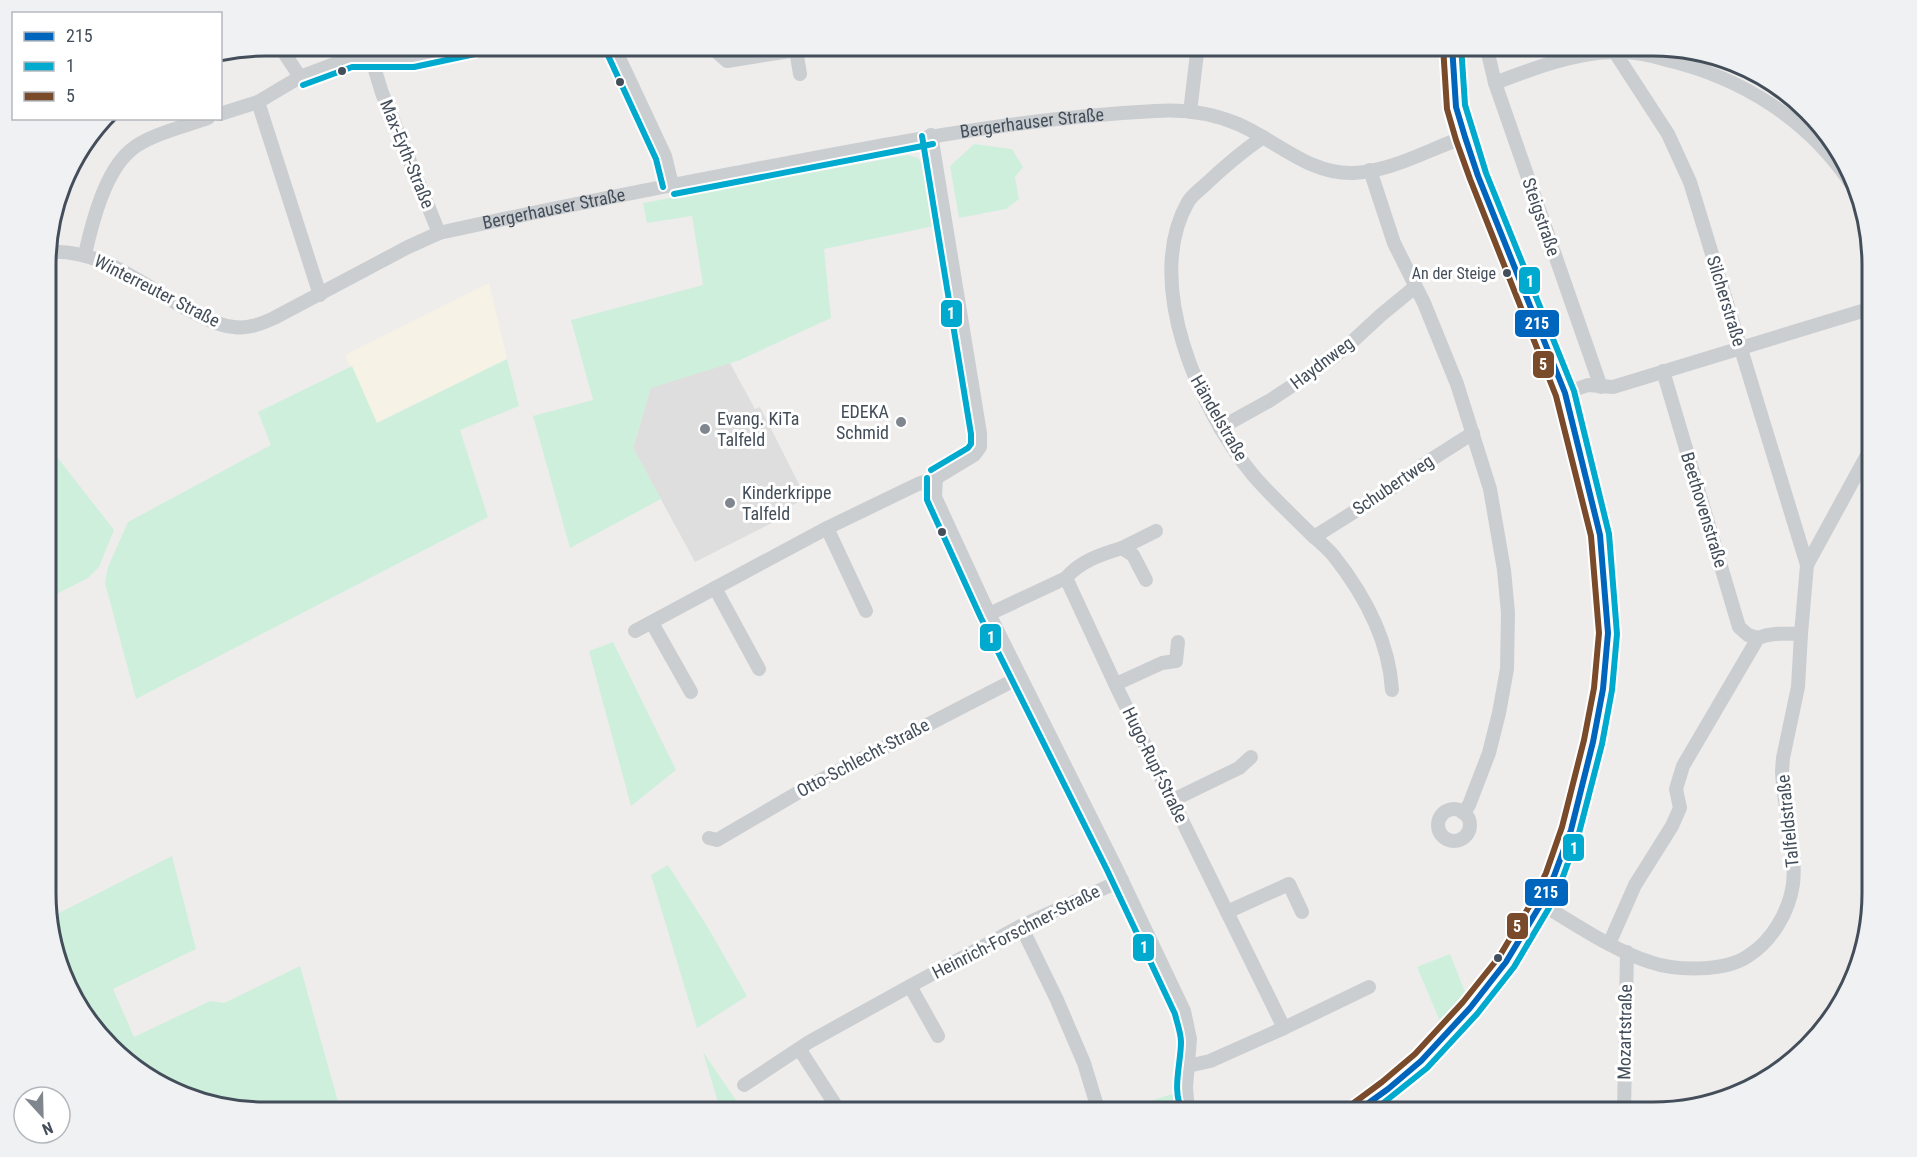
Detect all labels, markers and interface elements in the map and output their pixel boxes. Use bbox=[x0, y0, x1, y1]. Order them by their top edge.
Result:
legend bbox=[12, 12, 222, 120]
text: 215 bbox=[66, 25, 93, 46]
text: 1 bbox=[66, 55, 75, 76]
unlabelled marker bbox=[336, 65, 348, 77]
unlabelled marker bbox=[614, 76, 626, 88]
text: 5 bbox=[66, 85, 75, 106]
street label: Max-Eyth-Straße bbox=[376, 96, 439, 211]
street label: Bergerhauser Straße bbox=[958, 103, 1105, 142]
street label: Steigstraße bbox=[1518, 175, 1565, 259]
street label: Bergerhauser Straße bbox=[480, 184, 627, 233]
street label: Winterreuter Straße bbox=[91, 250, 223, 331]
street label: Silcherstraße bbox=[1703, 253, 1750, 349]
place label: An der Steige bbox=[1412, 264, 1496, 283]
line badge: 1 bbox=[1518, 266, 1541, 295]
marker: An der Steige bbox=[1501, 267, 1513, 279]
text: 1 bbox=[1526, 272, 1534, 291]
line badge: 1 bbox=[940, 299, 963, 328]
text: 1 bbox=[947, 304, 955, 323]
line badge: 215 bbox=[1514, 309, 1560, 338]
text: 215 bbox=[1525, 314, 1549, 333]
street label: Haydnweg bbox=[1286, 332, 1357, 393]
line badge: 5 bbox=[1532, 350, 1555, 379]
text: 5 bbox=[1539, 355, 1547, 374]
street label: Händelstraße bbox=[1187, 371, 1252, 464]
place label: EDEKA Schmid bbox=[836, 401, 890, 443]
place label: Evang. KiTa Talfeld bbox=[717, 408, 799, 450]
marker: EDEKA Schmid bbox=[894, 415, 908, 429]
marker: Evang. KiTa Talfeld bbox=[698, 422, 712, 436]
street label: Schubertweg bbox=[1348, 450, 1437, 519]
street label: Beethovenstraße bbox=[1677, 450, 1732, 570]
place label: Kinderkrippe Talfeld bbox=[742, 482, 831, 524]
marker: Kinderkrippe Talfeld bbox=[723, 496, 737, 510]
unlabelled marker bbox=[936, 526, 948, 538]
line badge: 1 bbox=[979, 623, 1002, 652]
text: 1 bbox=[987, 628, 995, 647]
street label: Hugo-Rupf-Straße bbox=[1118, 704, 1192, 826]
street label: Otto-Schlecht-Straße bbox=[793, 714, 932, 801]
street label: Talfeldstraße bbox=[1772, 774, 1803, 869]
line badge: 1 bbox=[1562, 833, 1585, 862]
text: 1 bbox=[1570, 839, 1578, 858]
line badge: 215 bbox=[1524, 878, 1569, 907]
street label: Heinrich-Forschner-Straße bbox=[929, 880, 1103, 983]
text: 215 bbox=[1534, 883, 1558, 902]
line badge: 5 bbox=[1506, 912, 1529, 940]
text: 5 bbox=[1513, 917, 1521, 936]
line badge: 1 bbox=[1132, 933, 1155, 962]
text: 1 bbox=[1140, 938, 1148, 957]
unlabelled marker bbox=[1492, 952, 1504, 964]
street label: Mozartstraße bbox=[1613, 984, 1636, 1080]
north arrow bbox=[12, 1085, 72, 1145]
text: N bbox=[39, 1118, 56, 1139]

